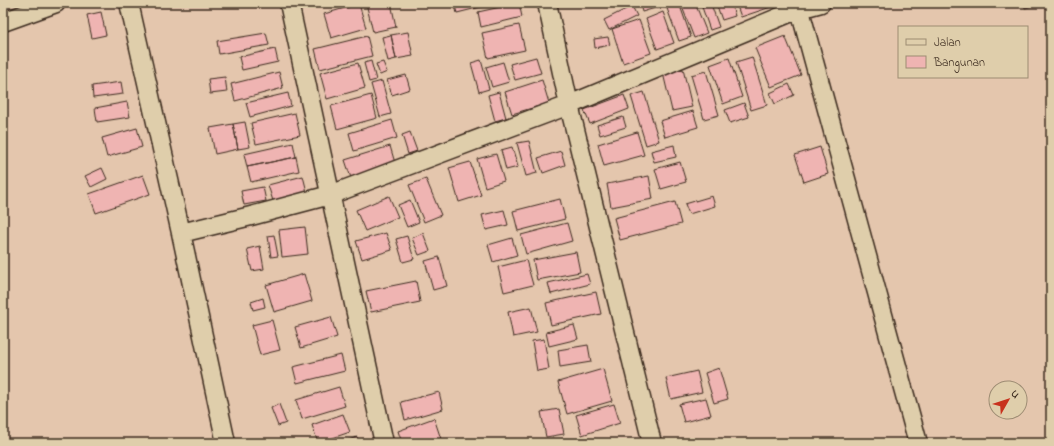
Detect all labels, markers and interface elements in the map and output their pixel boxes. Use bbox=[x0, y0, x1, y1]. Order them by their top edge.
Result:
legend bbox=[898, 26, 1028, 78]
text: Jalan bbox=[934, 34, 961, 52]
text: Bangunan bbox=[933, 54, 985, 73]
north arrow bbox=[988, 380, 1028, 420]
text: U bbox=[1007, 387, 1023, 402]

